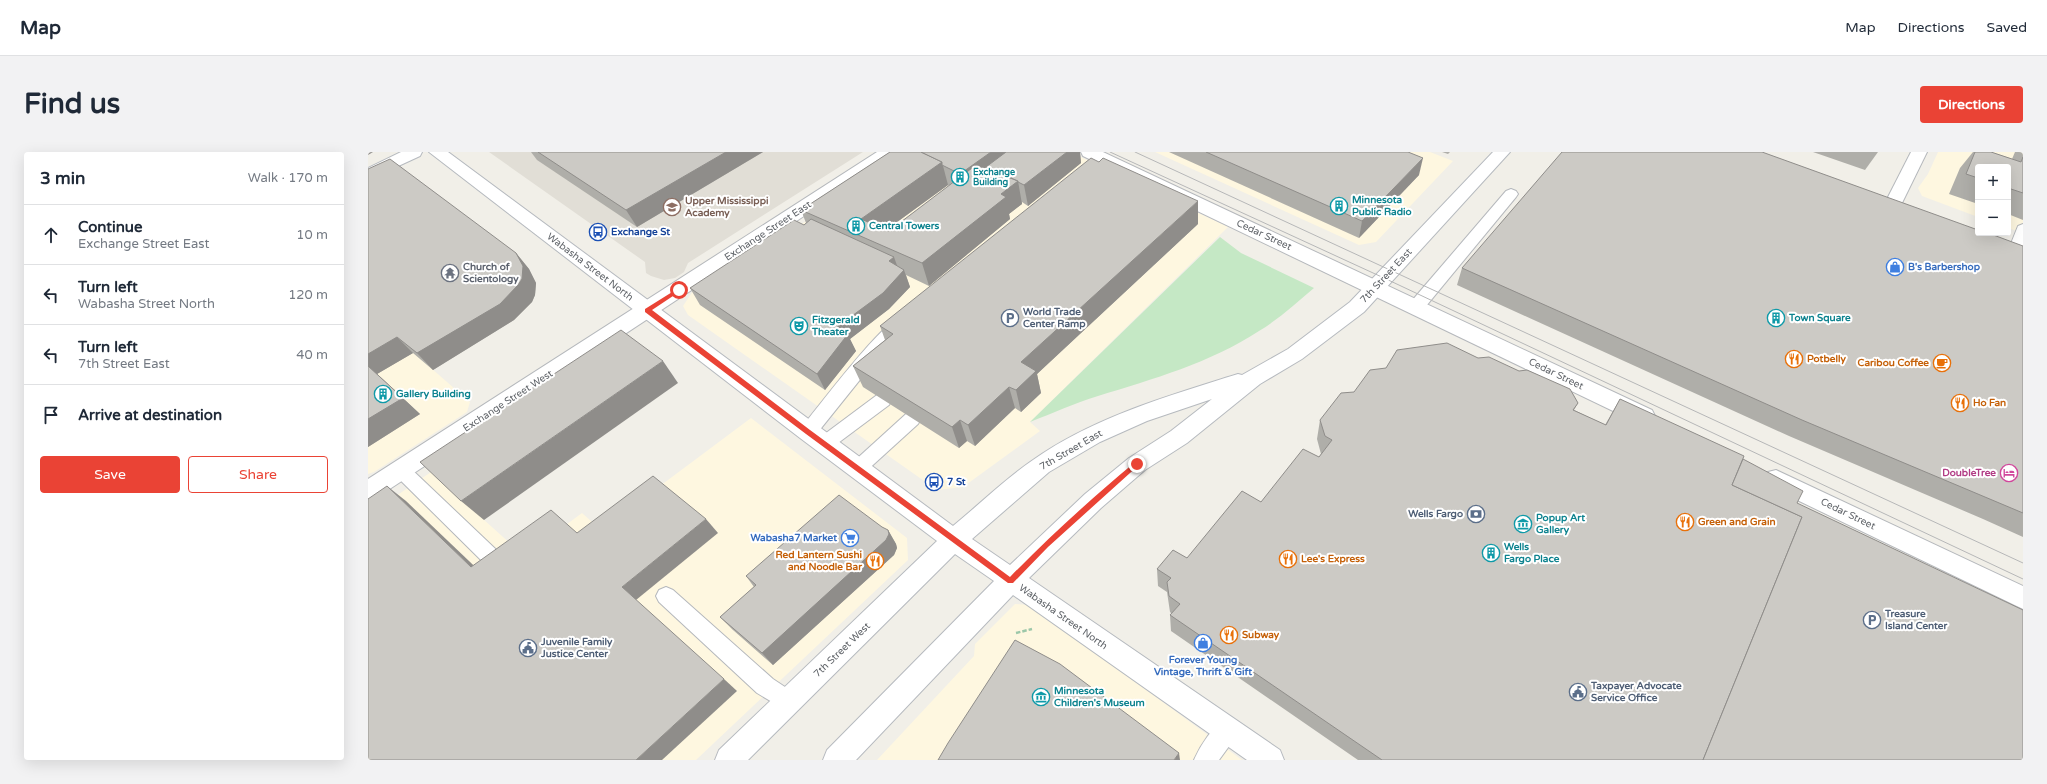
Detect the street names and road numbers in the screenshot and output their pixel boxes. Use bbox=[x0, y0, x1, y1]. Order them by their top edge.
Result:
street label: Exchange Street East bbox=[722, 198, 814, 264]
street label: Cedar Street bbox=[1235, 217, 1294, 253]
street label: Wabasha Street North bbox=[544, 231, 636, 303]
street label: 7th Street East bbox=[1358, 246, 1415, 306]
street label: Cedar Street bbox=[1527, 356, 1585, 392]
street label: Exchange Street West bbox=[461, 367, 555, 434]
street label: 7th Street East bbox=[1037, 427, 1105, 473]
street label: Cedar Street bbox=[1819, 496, 1877, 532]
street label: Wabasha Street North bbox=[1016, 582, 1110, 652]
street label: 7th Street West bbox=[811, 620, 873, 680]

